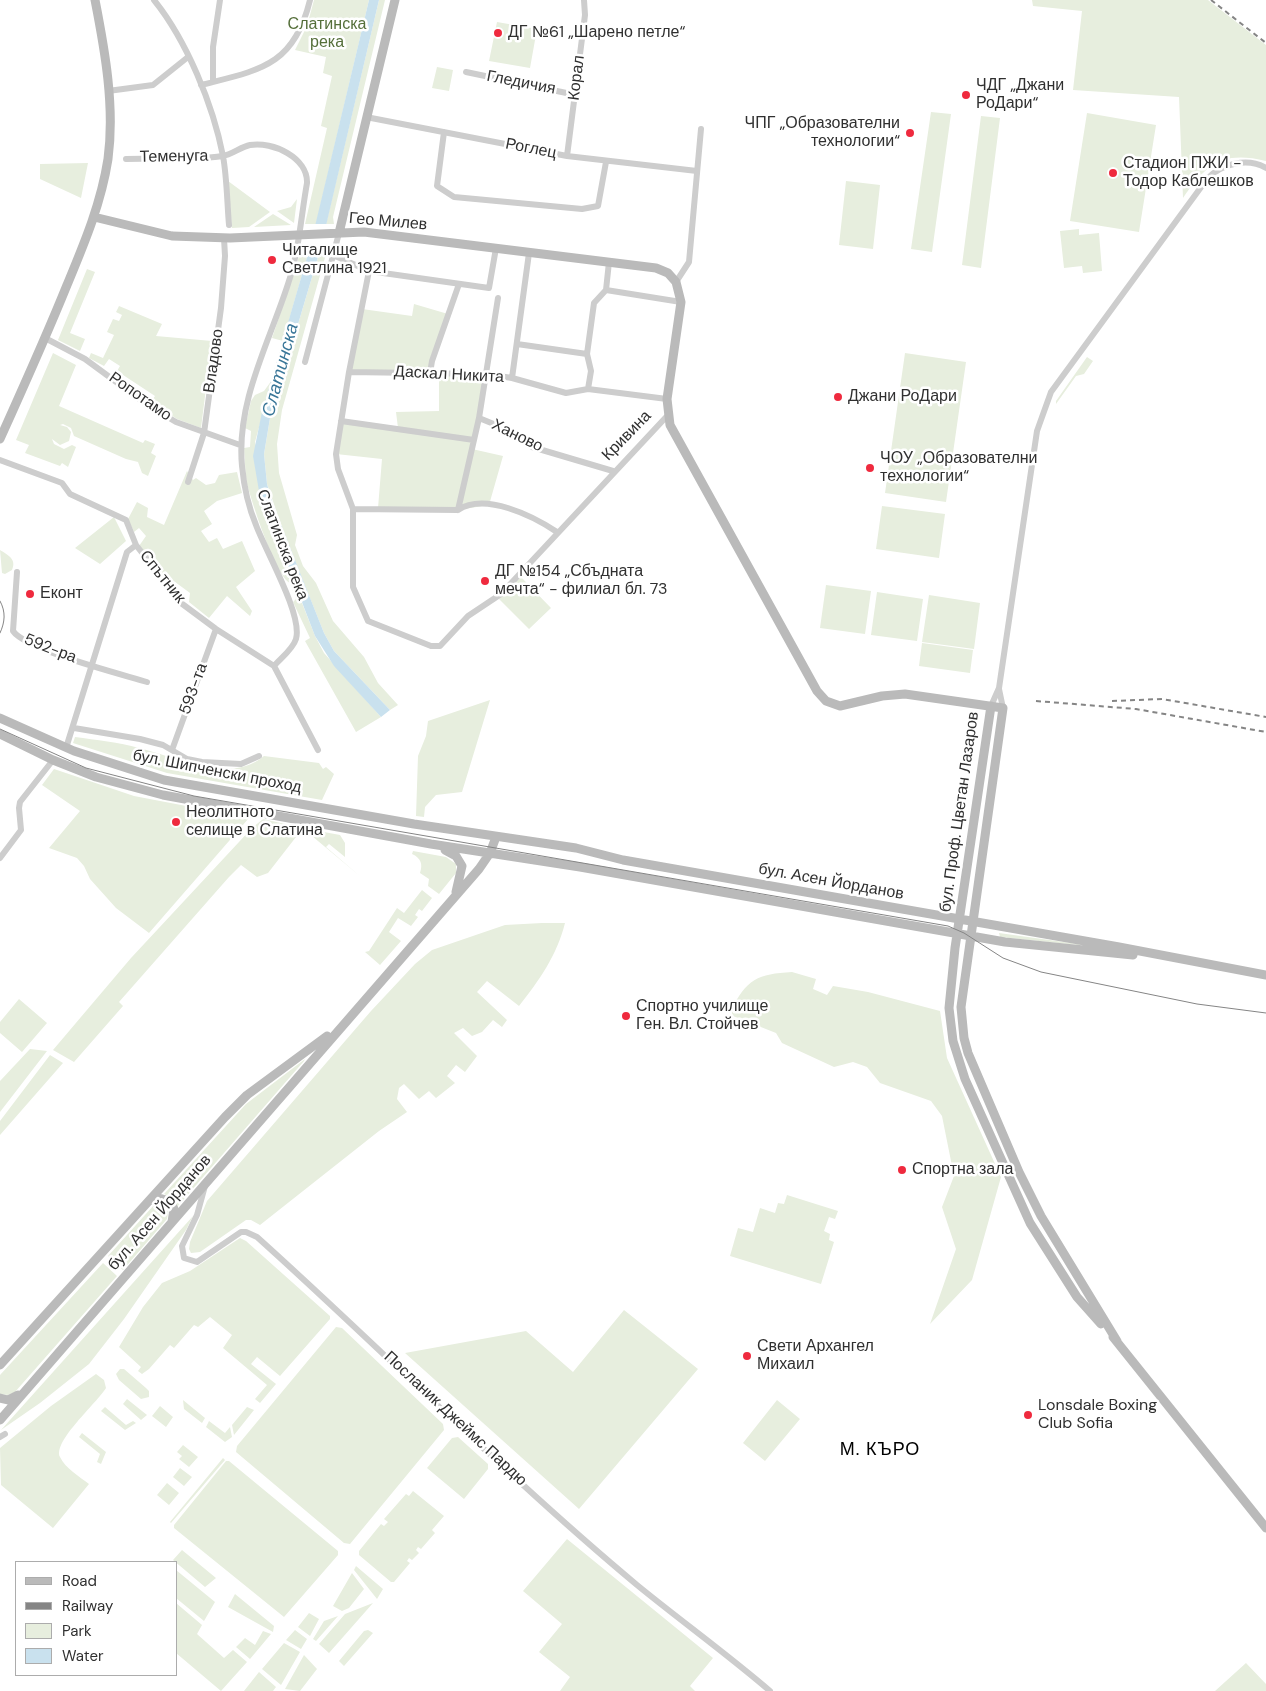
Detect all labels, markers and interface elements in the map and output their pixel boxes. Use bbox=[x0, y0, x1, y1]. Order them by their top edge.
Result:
park label: Слатинска река bbox=[288, 15, 366, 53]
place label: ДГ №61 „Шарено петле“ bbox=[508, 23, 685, 43]
marker: ДГ №61 „Шарено петле“ bbox=[492, 27, 504, 39]
street label: Корал bbox=[565, 54, 589, 102]
street label: Гледичия bbox=[485, 67, 557, 99]
place label: ЧДГ „Джани РоДари“ bbox=[976, 76, 1064, 114]
marker: ЧДГ „Джани РоДари“ bbox=[960, 89, 972, 101]
place label: ЧПГ „Образователни технологии“ bbox=[745, 114, 900, 152]
marker: ЧПГ „Образователни технологии“ bbox=[904, 127, 916, 139]
street label: Роглец bbox=[504, 135, 558, 163]
street label: Теменуга bbox=[139, 147, 209, 167]
place label: Стадион ПЖИ - Тодор Каблешков bbox=[1123, 154, 1254, 192]
marker: Стадион ПЖИ - Тодор Каблешков bbox=[1107, 167, 1119, 179]
street label: Гео Милев bbox=[348, 209, 428, 235]
place label: Читалище Светлина 1921 bbox=[282, 241, 386, 279]
marker: Читалище Светлина 1921 bbox=[266, 254, 278, 266]
water label: Слатинска bbox=[258, 321, 304, 419]
street label: Владово bbox=[200, 328, 228, 394]
street label: Даскал Никита bbox=[394, 363, 504, 387]
street label: Ропотамо bbox=[105, 368, 175, 426]
place label: Джани РоДари bbox=[848, 387, 957, 407]
marker: Джани РоДари bbox=[832, 391, 844, 403]
street label: Кривина bbox=[598, 407, 656, 465]
street label: Ханово bbox=[488, 415, 546, 457]
place label: ЧОУ „Образователни технологии“ bbox=[880, 449, 1038, 487]
marker: ЧОУ „Образователни технологии“ bbox=[864, 462, 876, 474]
street label: Слатинска река bbox=[252, 487, 312, 603]
street label: Спътник bbox=[135, 547, 189, 607]
place label: ДГ №154 „Сбъдната мечта“ - филиал бл. 73 bbox=[495, 562, 667, 600]
marker: ДГ №154 „Сбъдната мечта“ - филиал бл. 73 bbox=[479, 575, 491, 587]
place label: Еконт bbox=[40, 584, 83, 604]
marker: Еконт bbox=[24, 588, 36, 600]
street label: 592-ра bbox=[21, 630, 79, 668]
street label: 593-та bbox=[176, 661, 212, 717]
street label: бул. Проф. Цветан Лазаров bbox=[936, 710, 984, 914]
street label: бул. Шипченски проход bbox=[131, 746, 303, 798]
place label: Неолитното селище в Слатина bbox=[186, 803, 323, 841]
marker: Неолитното селище в Слатина bbox=[170, 816, 182, 828]
street label: бул. Асен Йорданов bbox=[757, 860, 905, 904]
place label: Спортно училище Ген. Вл. Стойчев bbox=[636, 997, 768, 1035]
marker: Спортно училище Ген. Вл. Стойчев bbox=[620, 1010, 632, 1022]
street label: бул. Асен Йорданов bbox=[104, 1151, 216, 1275]
place label: Спортна зала bbox=[912, 1160, 1013, 1180]
marker: Спортна зала bbox=[896, 1164, 908, 1176]
place label: Свети Архангел Михаил bbox=[757, 1337, 874, 1375]
street label: Посланик Джеймс Пардю bbox=[380, 1348, 530, 1490]
marker: Свети Архангел Михаил bbox=[741, 1350, 753, 1362]
place label: Lonsdale Boxing Club Sofia bbox=[1038, 1396, 1157, 1434]
marker: Lonsdale Boxing Club Sofia bbox=[1022, 1409, 1034, 1421]
district label: М. КЪРО bbox=[839, 1439, 921, 1461]
legend bbox=[15, 1561, 178, 1676]
text: Road bbox=[62, 1571, 97, 1591]
text: Railway bbox=[62, 1596, 113, 1616]
text: Park bbox=[62, 1621, 92, 1641]
text: Water bbox=[62, 1646, 103, 1666]

